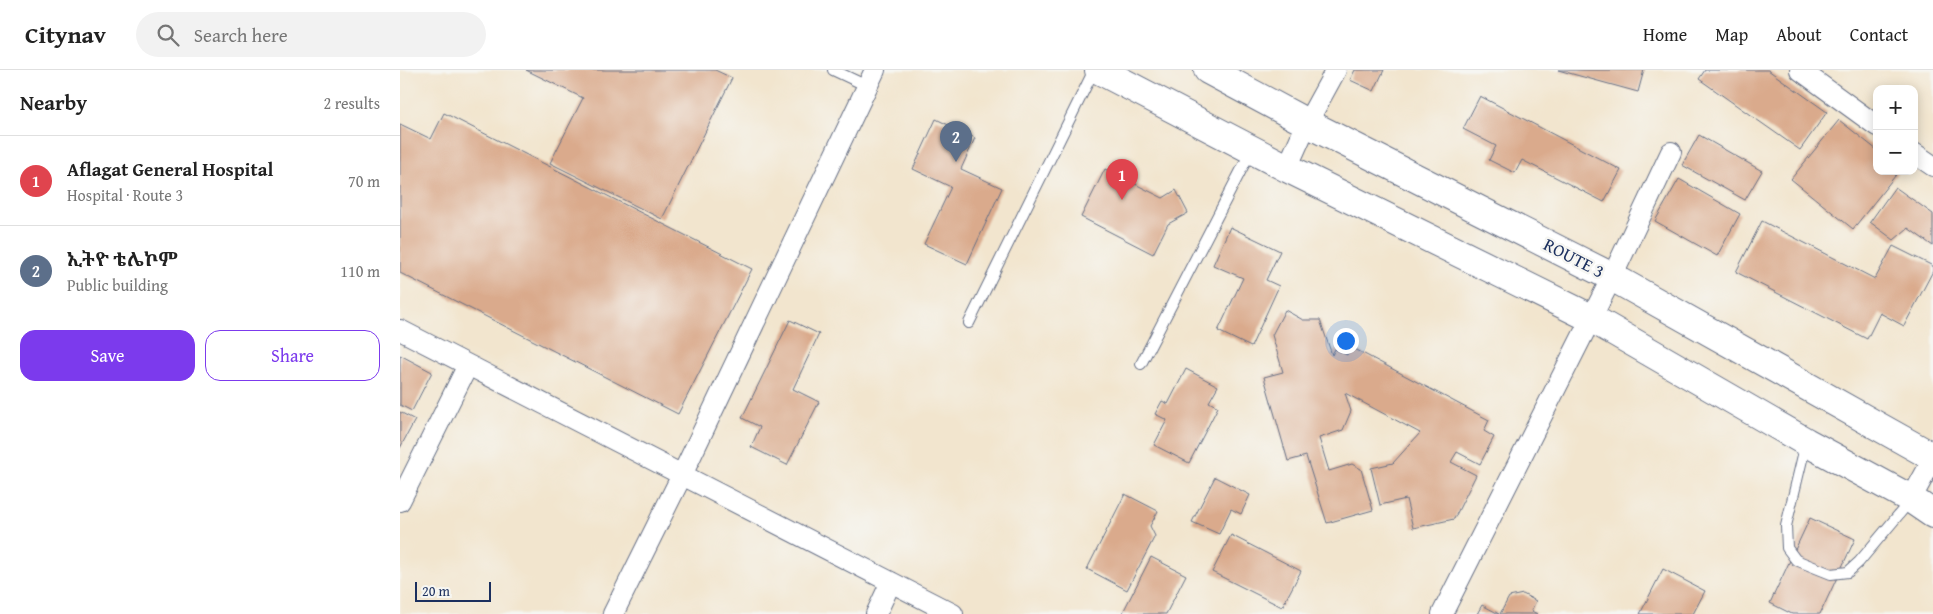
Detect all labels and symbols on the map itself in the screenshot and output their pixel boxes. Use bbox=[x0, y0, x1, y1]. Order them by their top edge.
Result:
pin: 2 bbox=[940, 121, 972, 162]
pin: 1 bbox=[1106, 159, 1138, 200]
street label: ROUTE 3 bbox=[1539, 231, 1609, 284]
your location bbox=[1333, 328, 1359, 354]
scale bar bbox=[415, 579, 491, 602]

